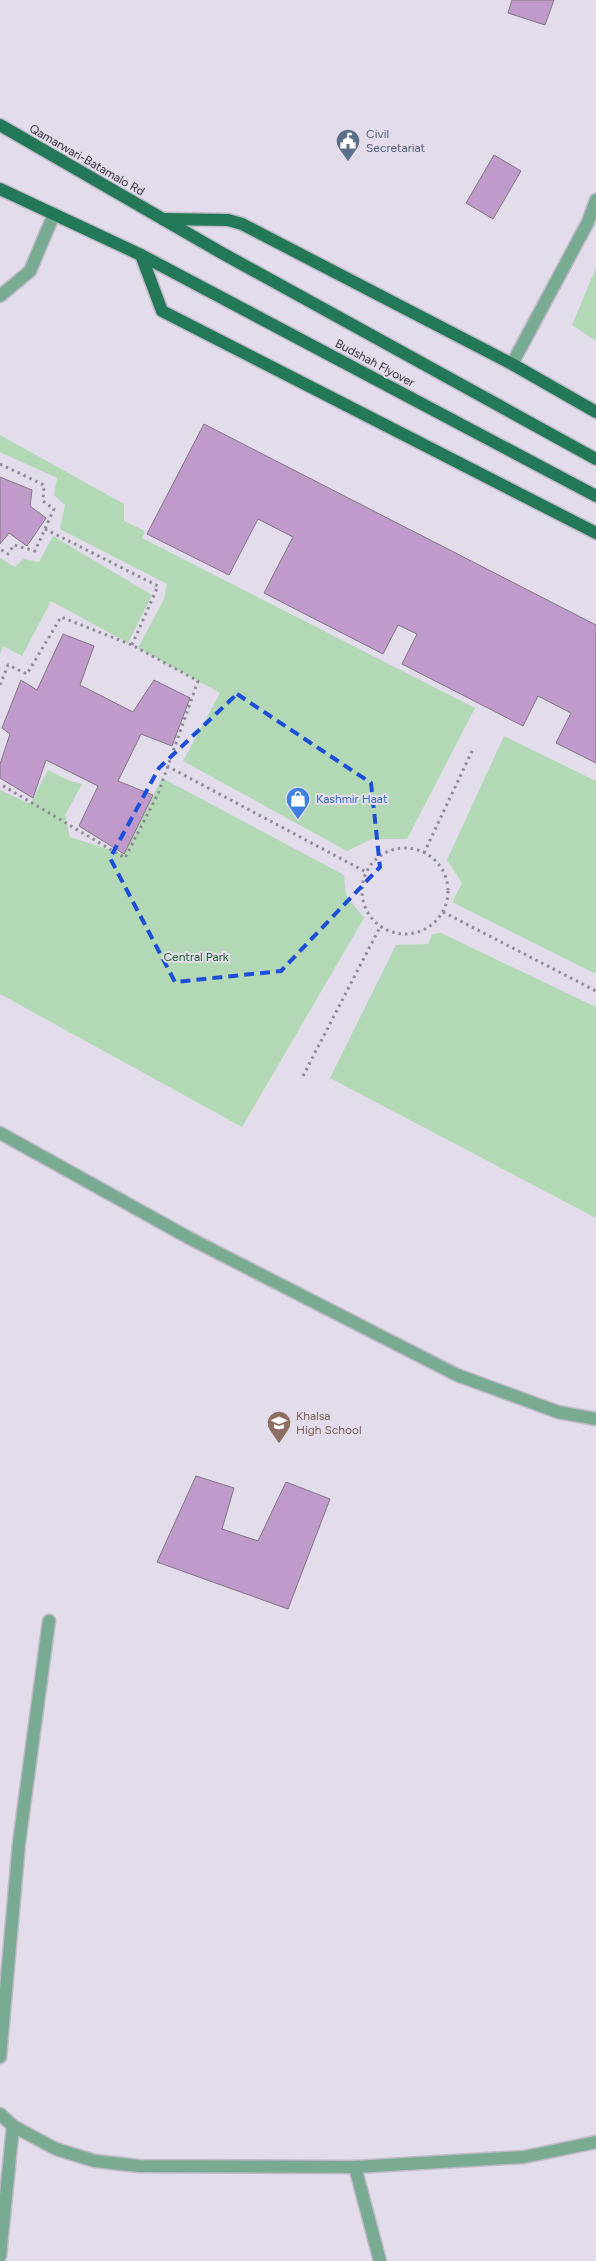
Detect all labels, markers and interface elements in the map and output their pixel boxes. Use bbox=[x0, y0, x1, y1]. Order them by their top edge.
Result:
street label: Qamarwari-Batamalo Rd bbox=[27, 121, 147, 199]
place label: Civil Secretariat bbox=[366, 127, 426, 155]
public building icon: Civil Secretariat bbox=[335, 128, 361, 162]
street label: Budshah Flyover bbox=[333, 336, 417, 390]
shop icon: Kashmir Haat bbox=[285, 786, 311, 820]
place label: Kashmir Haat bbox=[316, 792, 388, 806]
park label: Central Park bbox=[163, 950, 229, 964]
place label: Khalsa High School bbox=[296, 1409, 362, 1437]
school or university icon: Khalsa High School bbox=[266, 1410, 292, 1444]

